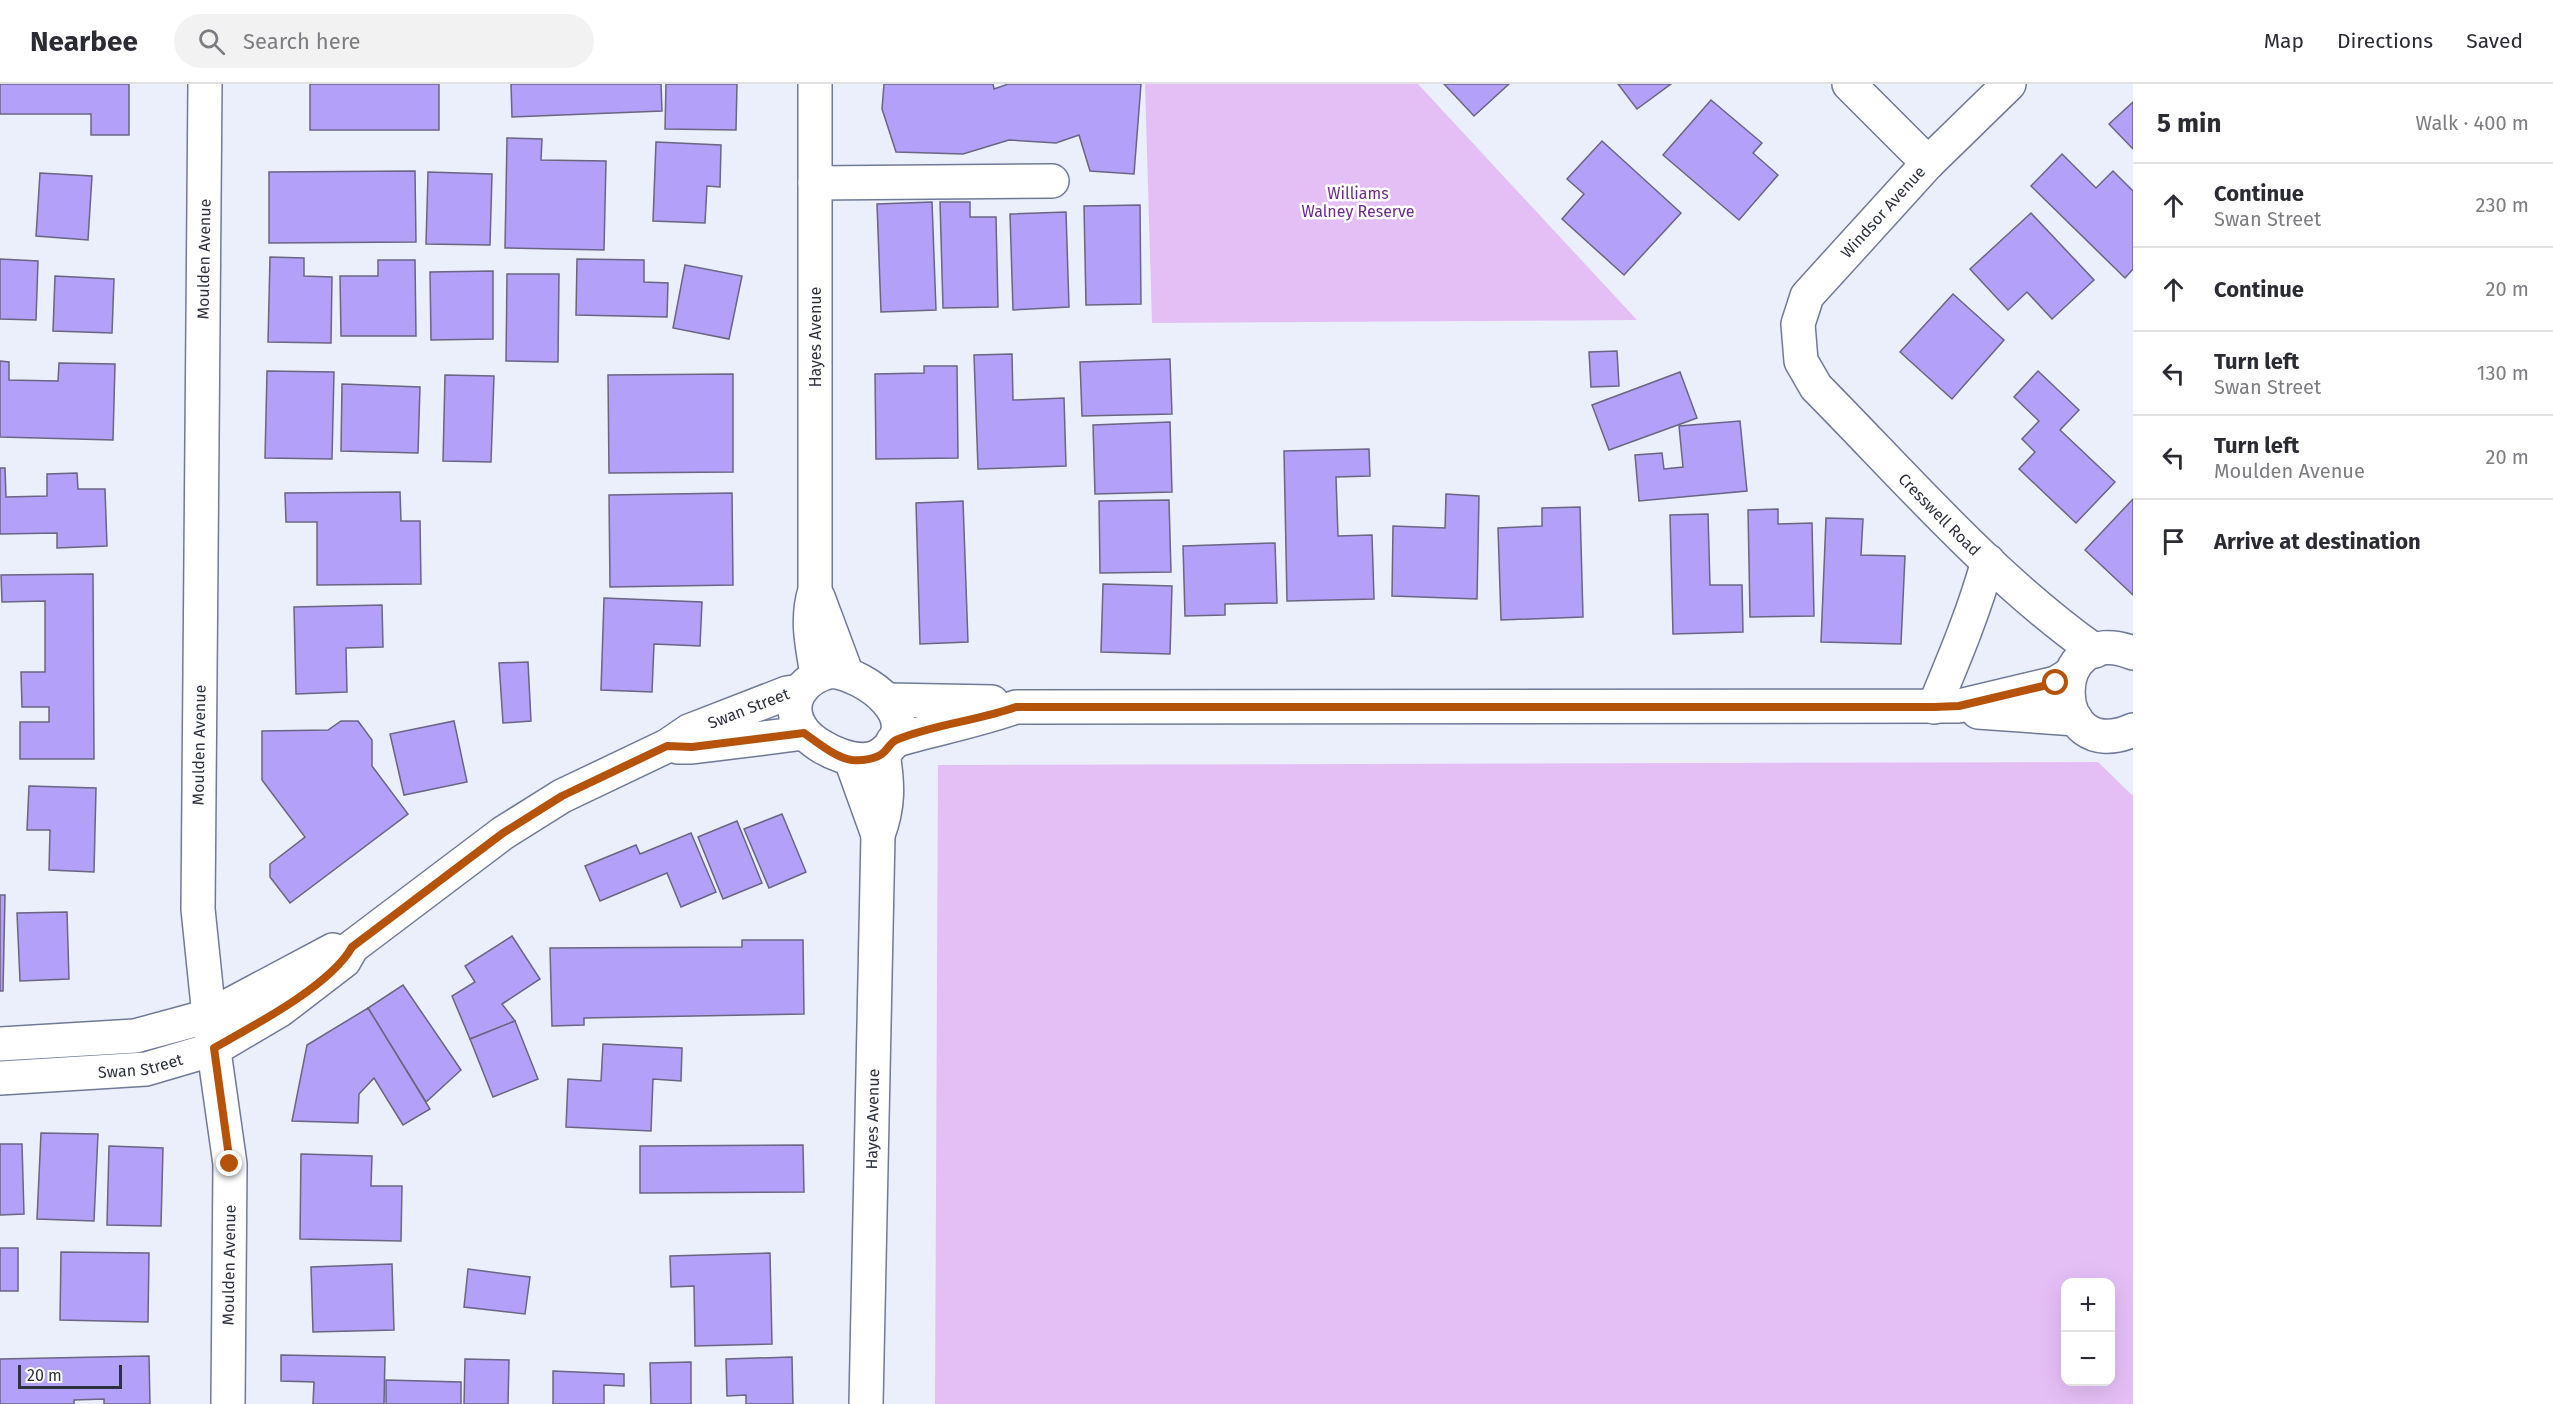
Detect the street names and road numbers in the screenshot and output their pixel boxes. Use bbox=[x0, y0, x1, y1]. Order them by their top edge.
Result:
street label: Windsor Avenue bbox=[1837, 162, 1929, 262]
street label: Moulden Avenue bbox=[193, 198, 215, 320]
street label: Hayes Avenue bbox=[806, 287, 825, 387]
street label: Cresswell Road bbox=[1895, 469, 1985, 560]
street label: Moulden Avenue bbox=[188, 684, 210, 806]
street label: Swan Street bbox=[705, 684, 792, 732]
street label: Swan Street bbox=[97, 1049, 185, 1081]
street label: Hayes Avenue bbox=[861, 1068, 883, 1170]
street label: Moulden Avenue bbox=[218, 1204, 240, 1326]

